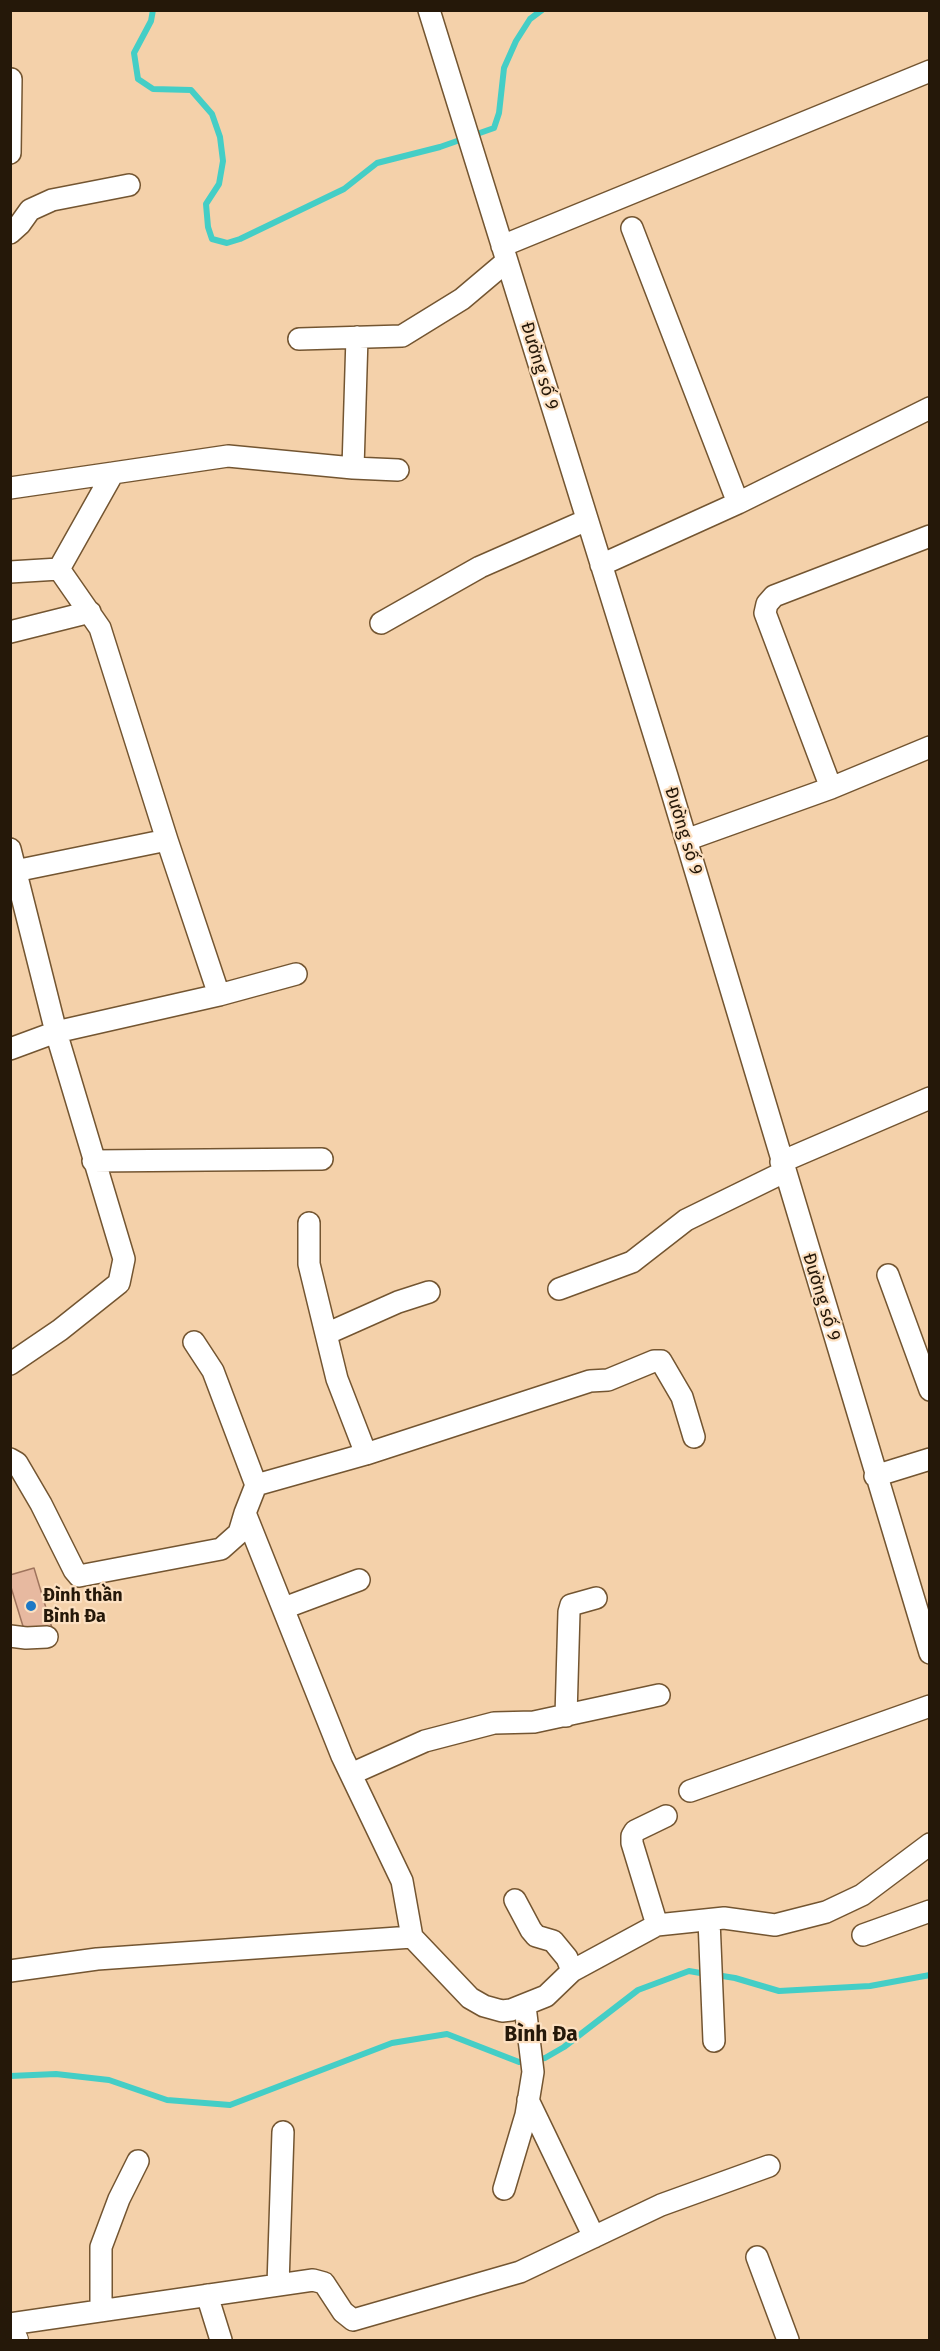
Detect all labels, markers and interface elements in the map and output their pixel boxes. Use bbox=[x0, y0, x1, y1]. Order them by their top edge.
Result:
street label: Đường số 9 bbox=[515, 319, 563, 413]
street label: Đường số 9 bbox=[659, 784, 707, 878]
street label: Đường số 9 bbox=[797, 1250, 845, 1344]
place label: Đình thần Bình Đa bbox=[43, 1585, 123, 1628]
marker: Đình thần Bình Đa bbox=[24, 1599, 38, 1613]
district label: Bình Đa bbox=[504, 2022, 578, 2048]

